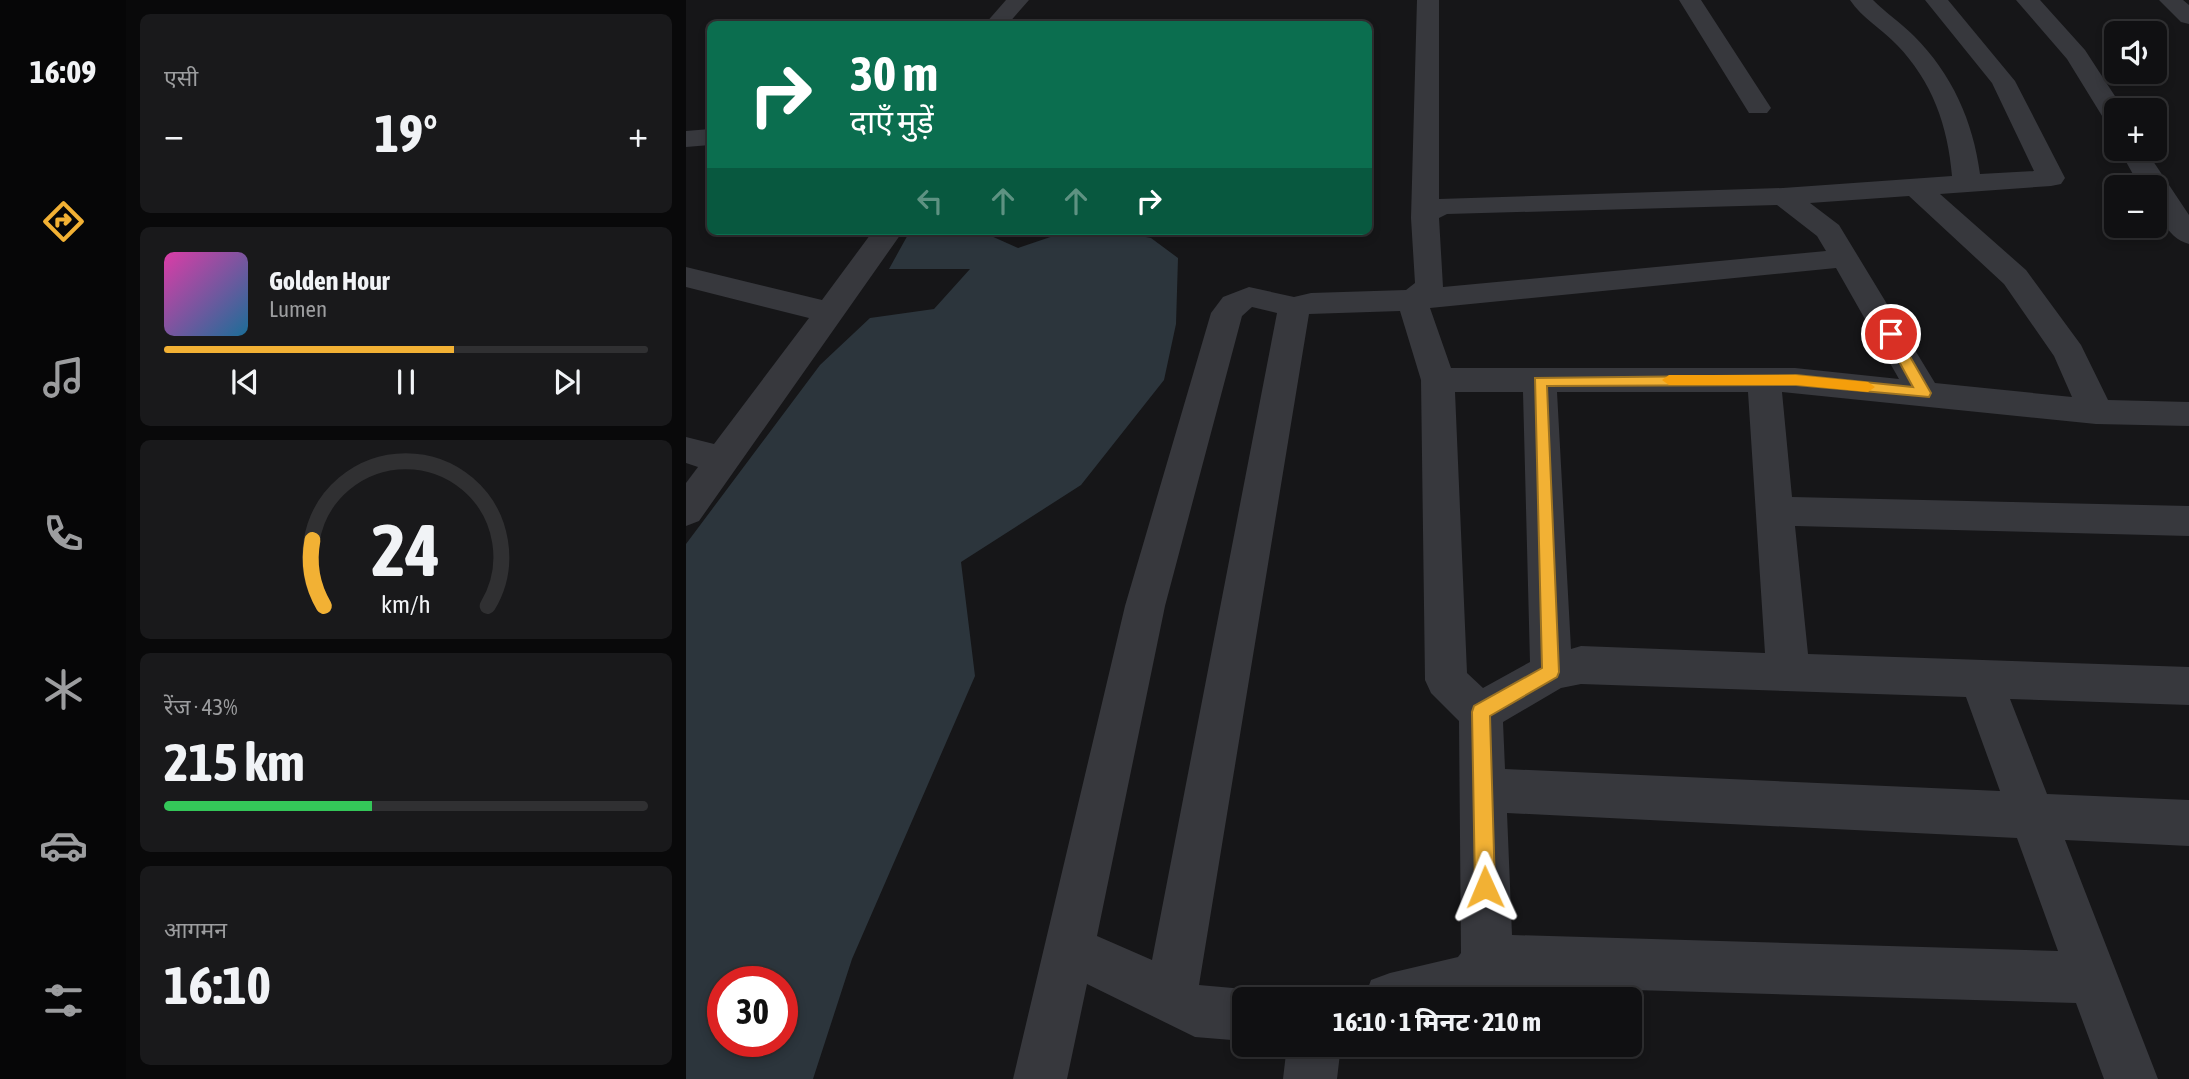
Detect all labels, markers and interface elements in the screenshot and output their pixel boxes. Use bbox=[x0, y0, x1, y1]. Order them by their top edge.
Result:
map controls bbox=[2104, 21, 2167, 238]
button: sound bbox=[2104, 21, 2167, 84]
text: 30 m bbox=[850, 45, 938, 101]
icon: right bbox=[735, 49, 826, 140]
text: 16:09 bbox=[30, 53, 96, 90]
text: एसी bbox=[164, 65, 198, 91]
button: + bbox=[2104, 98, 2167, 161]
text: 19° bbox=[374, 103, 438, 163]
text: दाएँ मुड़ें bbox=[850, 103, 934, 140]
text: − bbox=[164, 112, 184, 155]
text: + bbox=[628, 112, 648, 155]
button: − bbox=[2104, 175, 2167, 238]
icon: left bbox=[911, 182, 949, 220]
icon: ahead bbox=[984, 182, 1022, 220]
icon: ahead bbox=[1057, 182, 1095, 220]
icon: right bbox=[1130, 182, 1168, 220]
icon: directions bbox=[39, 197, 88, 246]
text: Golden Hour bbox=[269, 266, 389, 296]
text: Lumen bbox=[269, 296, 327, 322]
pin bbox=[1861, 304, 1921, 364]
icon: arrive bbox=[1872, 315, 1910, 353]
icon: music bbox=[39, 353, 88, 402]
icon: previous bbox=[226, 363, 264, 401]
icon: pause bbox=[387, 363, 425, 401]
icon: next bbox=[548, 363, 586, 401]
text: 24 bbox=[372, 508, 440, 591]
icon: phone bbox=[39, 509, 88, 558]
text: km/h bbox=[381, 589, 431, 617]
icon: climate bbox=[39, 665, 88, 714]
text: रेंज · 43% bbox=[164, 694, 238, 720]
text: 215 km bbox=[164, 732, 305, 792]
icon: car bbox=[39, 821, 88, 870]
position arrow bbox=[1448, 850, 1522, 924]
text: आगमन bbox=[164, 917, 227, 943]
text: 16:10 bbox=[164, 955, 271, 1015]
speed limit sign: 30 bbox=[707, 966, 798, 1057]
icon: filters bbox=[39, 976, 88, 1025]
text: 16:10 · 1 मिनट · 210 m bbox=[1333, 1007, 1541, 1037]

